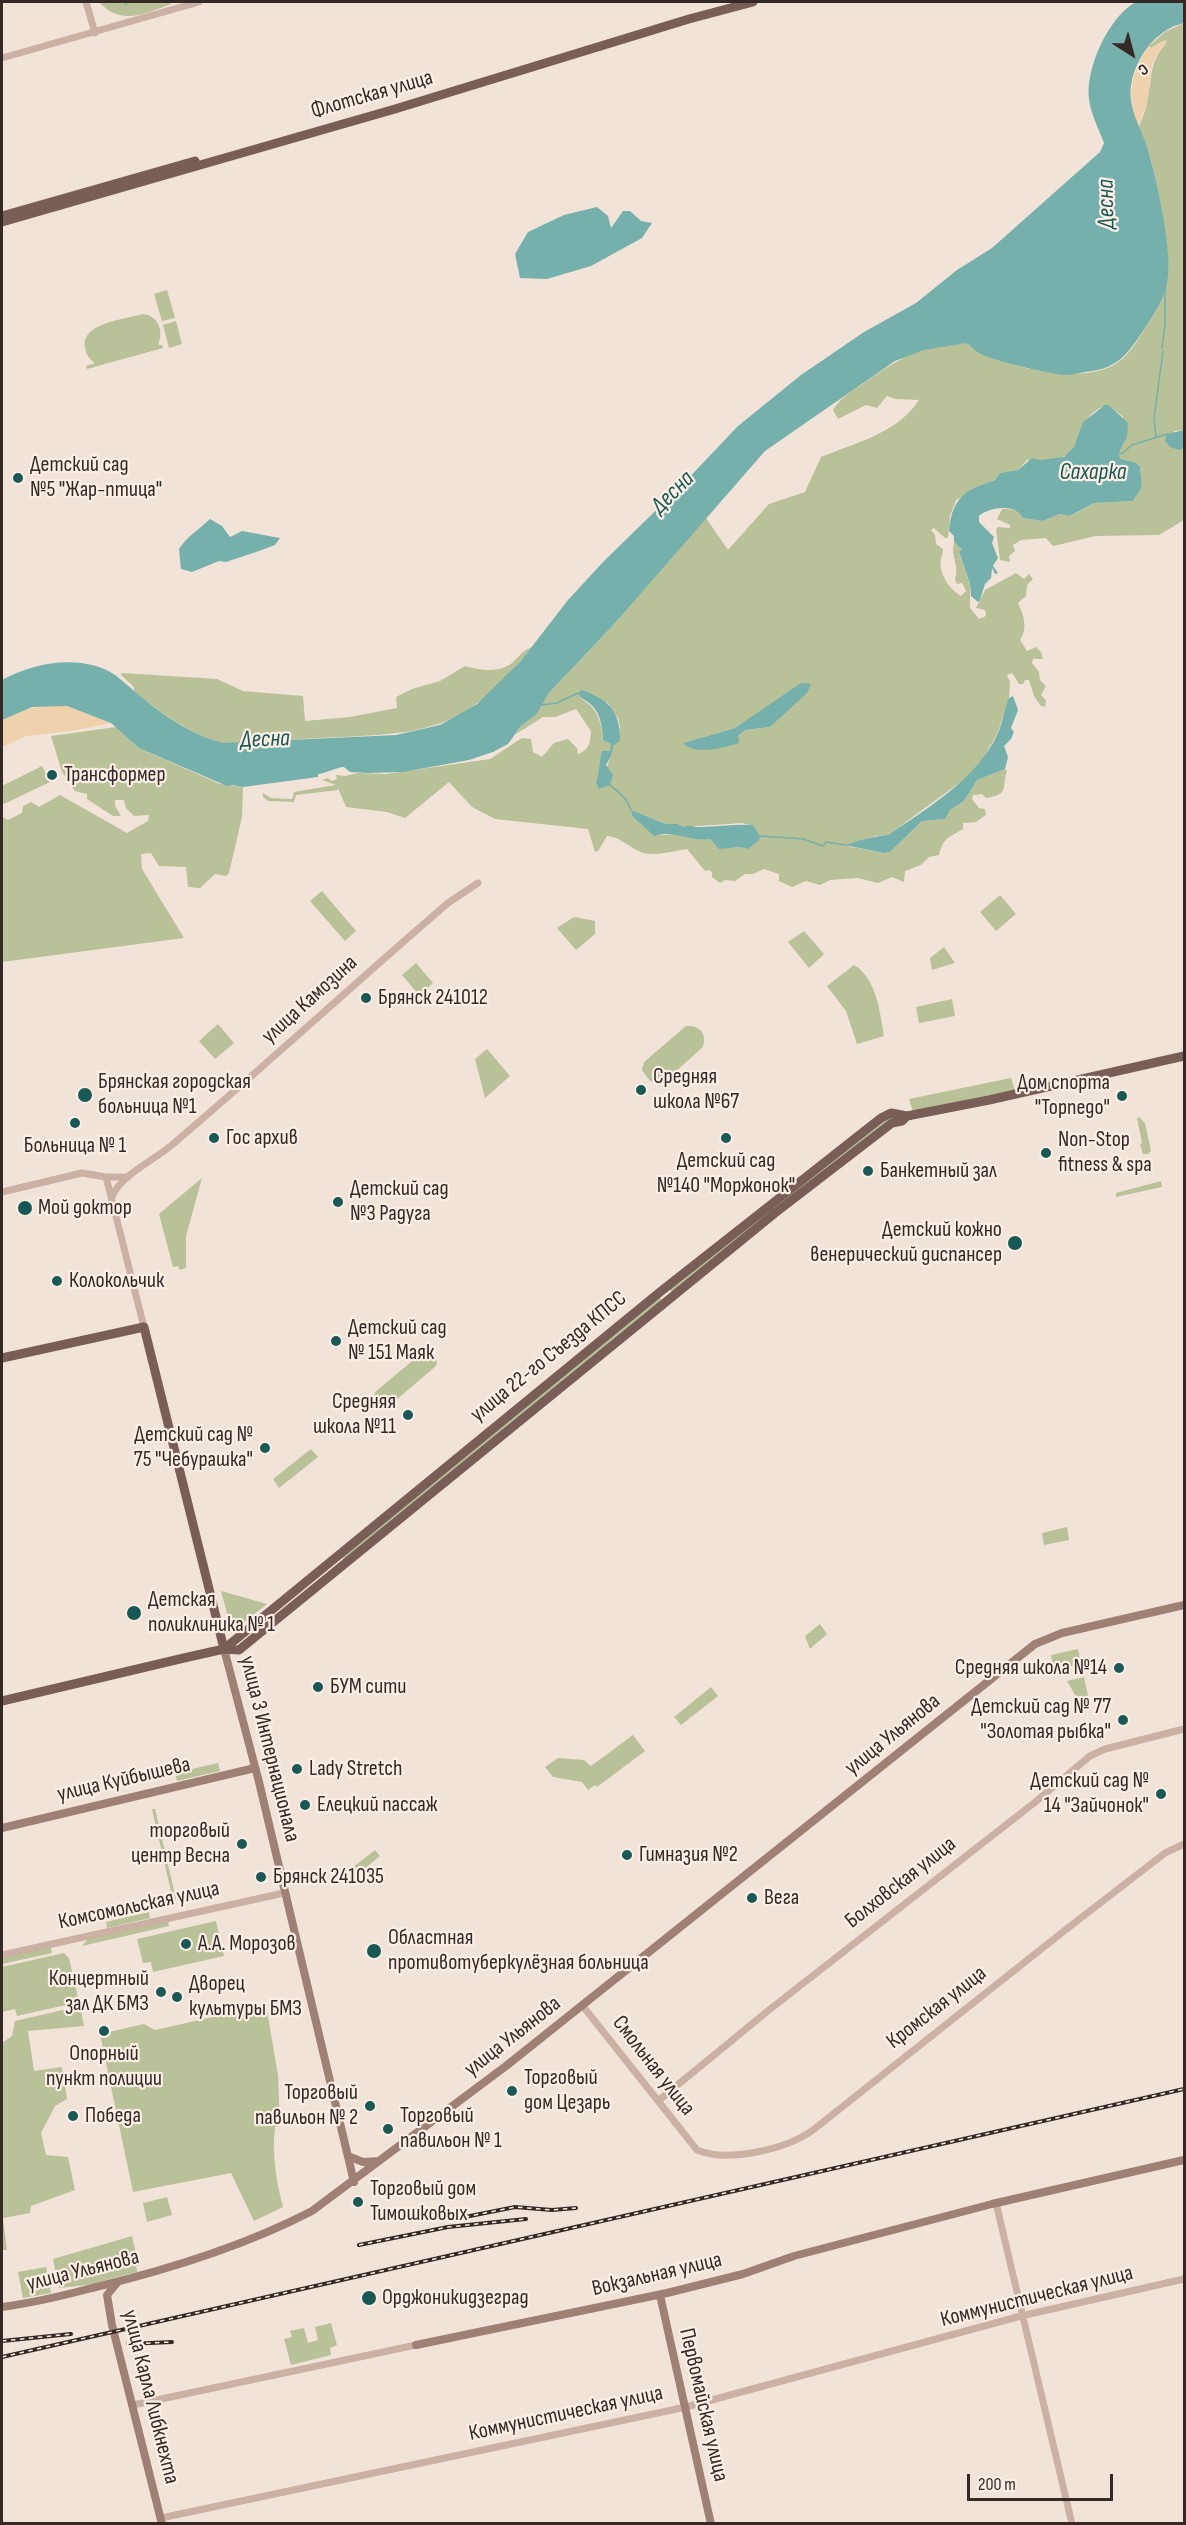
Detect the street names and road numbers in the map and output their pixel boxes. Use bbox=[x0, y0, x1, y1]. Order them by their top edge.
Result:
street label: Флотская улица bbox=[308, 65, 436, 125]
street label: улица Камозина bbox=[257, 950, 363, 1050]
street label: улица 22-го Съезда КПСС bbox=[465, 1286, 633, 1428]
street label: улица 3 Интернационала bbox=[233, 1653, 305, 1845]
street label: улица Ульянова bbox=[840, 1689, 946, 1781]
street label: улица Куйбышева bbox=[55, 1752, 193, 1808]
street label: Болховская улица bbox=[840, 1832, 962, 1934]
street label: Комсомольская улица bbox=[56, 1876, 222, 1936]
street label: Кромская улица bbox=[882, 1961, 992, 2055]
street label: улица Ульянова bbox=[460, 1991, 566, 2083]
street label: Смольная улица bbox=[606, 2011, 700, 2121]
street label: улица Ульянова bbox=[24, 2244, 142, 2298]
street label: Вокзальная улица bbox=[589, 2247, 725, 2303]
street label: Коммунистическая улица bbox=[938, 2260, 1136, 2334]
street label: улица Карла Либкнехта bbox=[116, 2307, 184, 2487]
street label: Первомайская улица bbox=[673, 2326, 733, 2484]
street label: Коммунистическая улица bbox=[467, 2381, 665, 2447]

